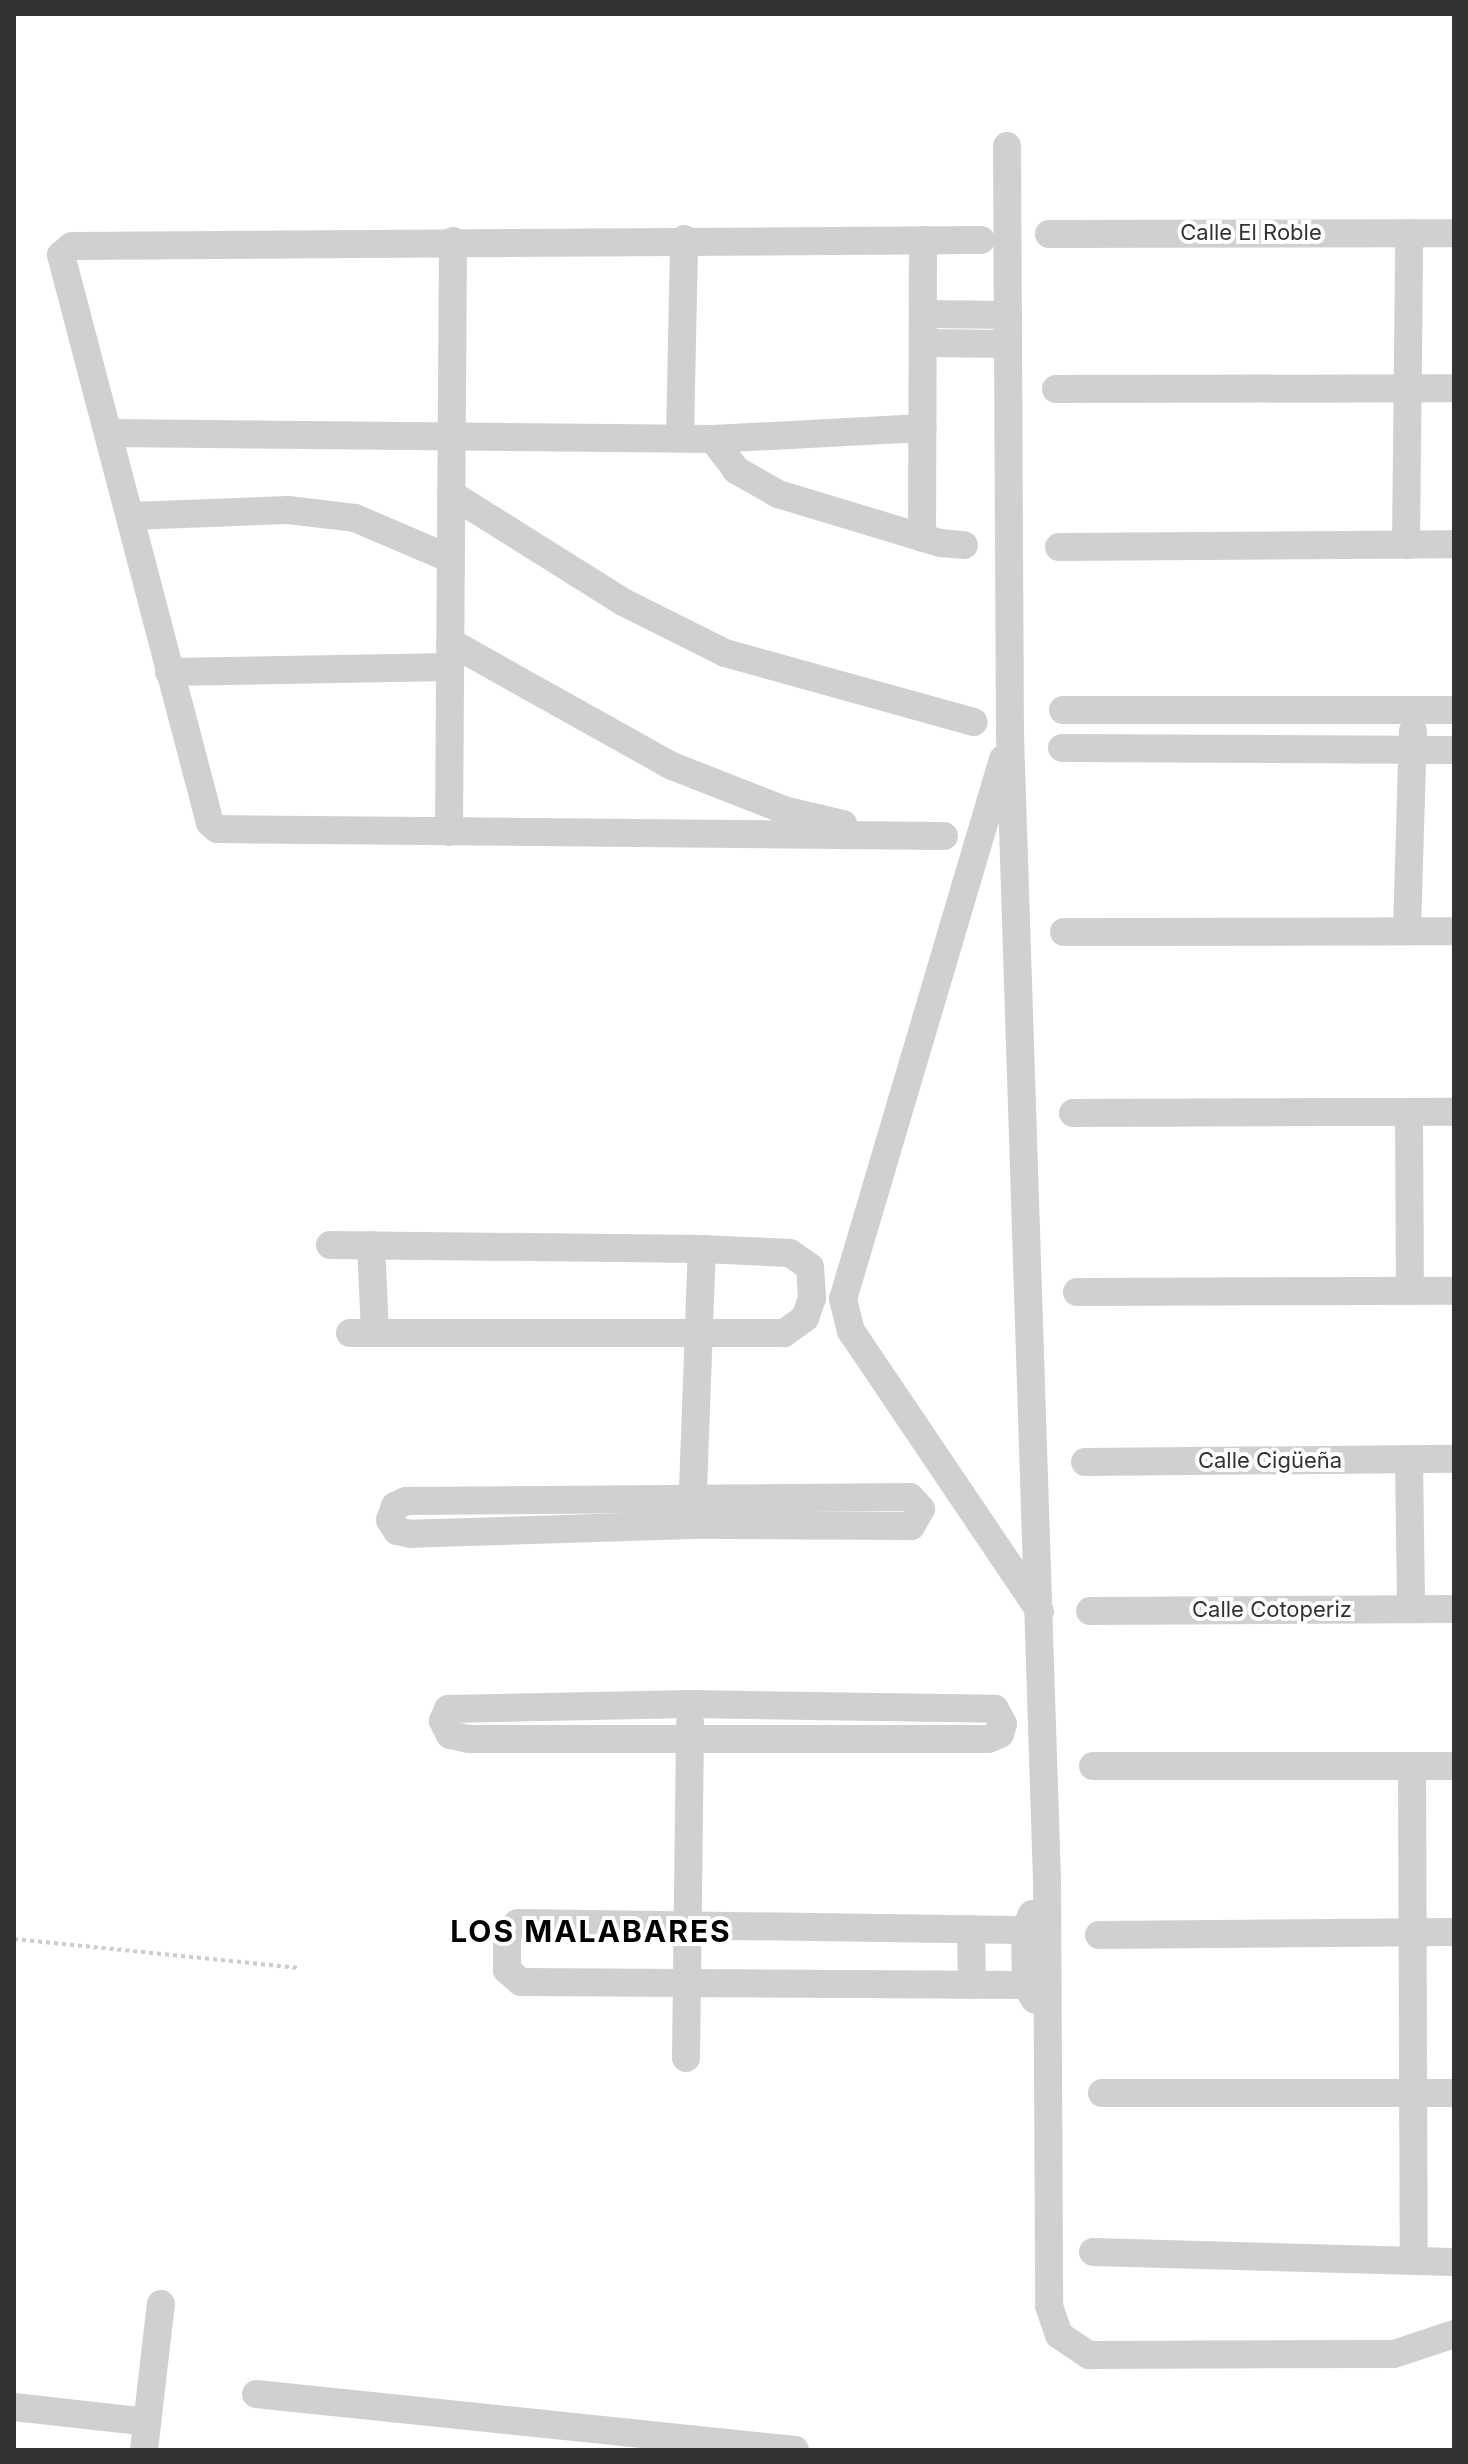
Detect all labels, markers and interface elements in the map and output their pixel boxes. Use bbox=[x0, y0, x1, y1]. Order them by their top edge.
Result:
street label: Calle El Roble bbox=[1180, 220, 1322, 246]
street label: Calle Cigüeña bbox=[1198, 1448, 1342, 1474]
street label: Calle Cotoperiz bbox=[1192, 1597, 1352, 1623]
district label: LOS MALABARES bbox=[450, 1913, 732, 1949]

